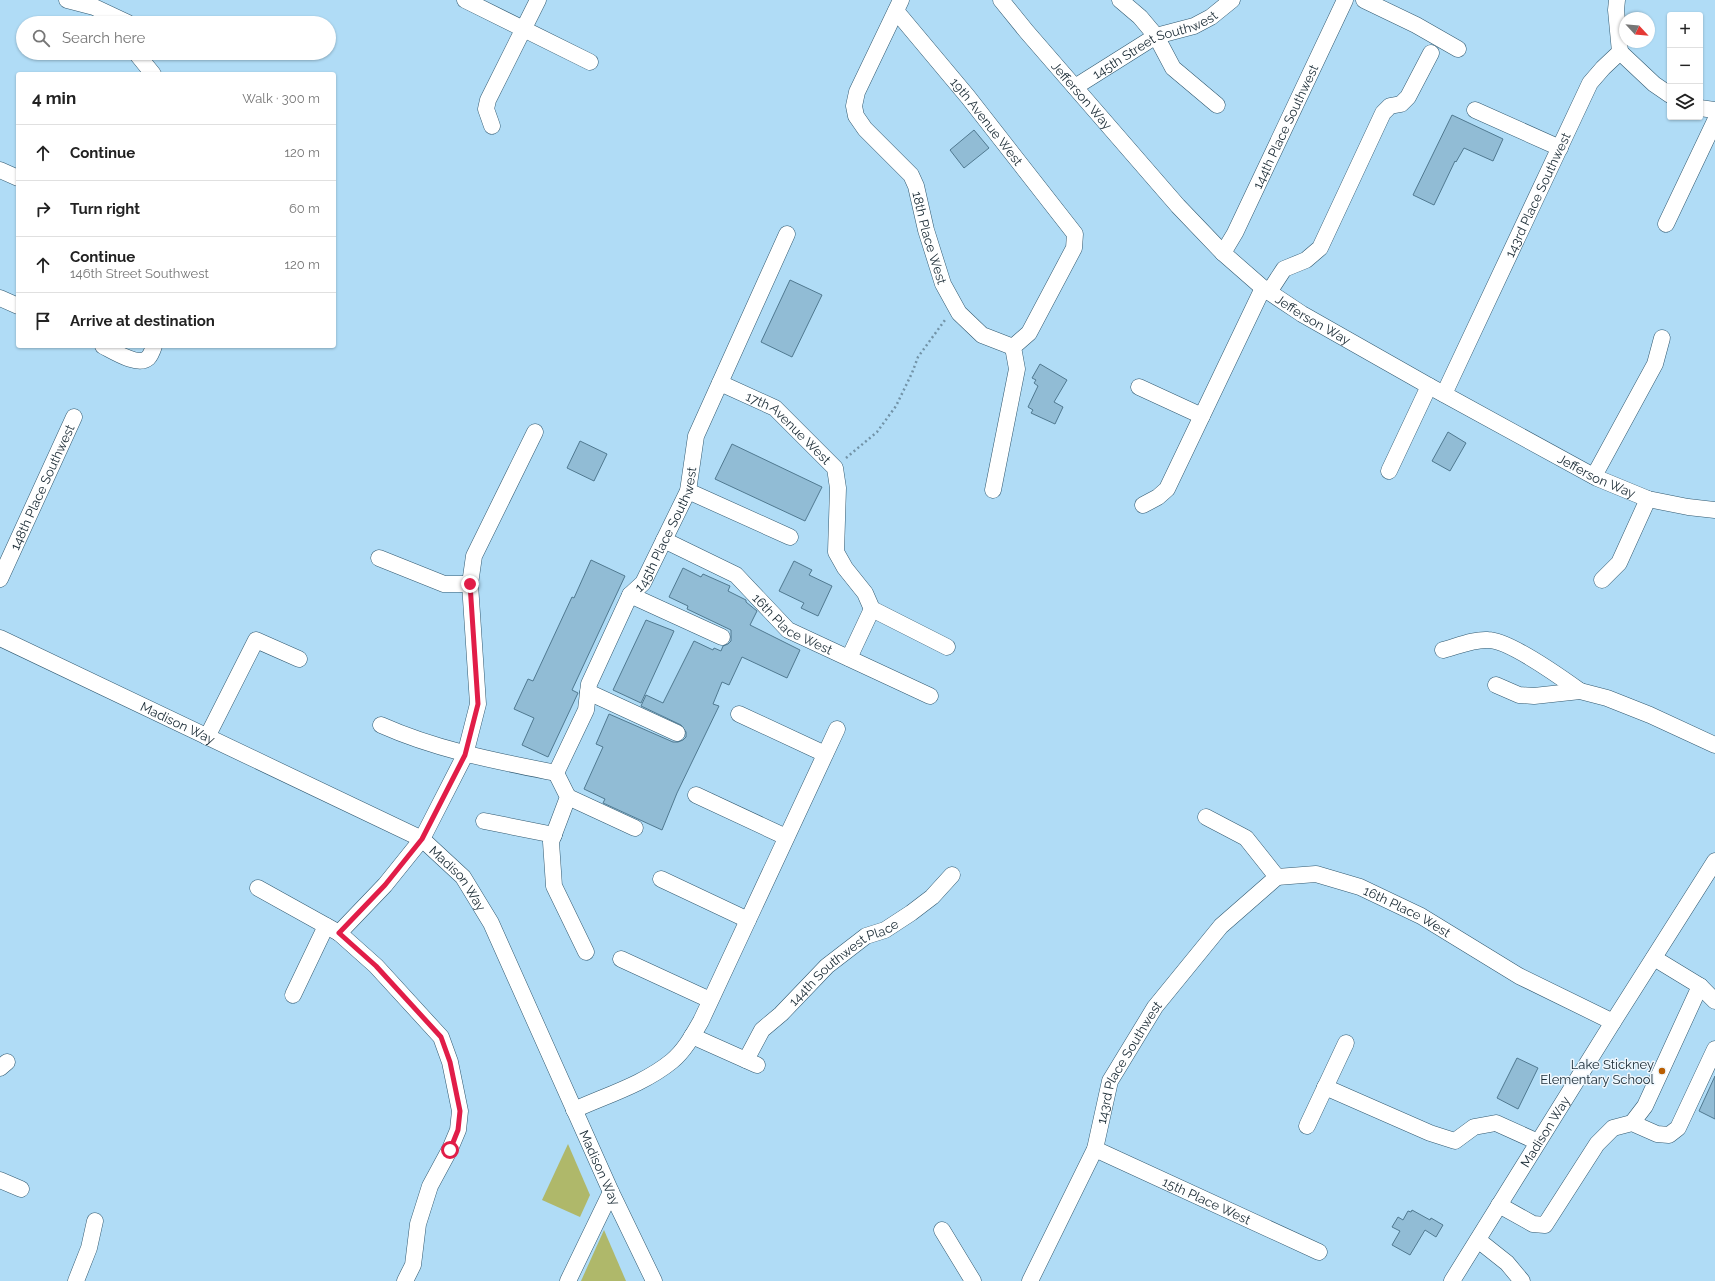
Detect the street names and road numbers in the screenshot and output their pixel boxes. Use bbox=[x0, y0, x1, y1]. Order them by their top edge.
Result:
street label: 145th Street Southwest bbox=[1090, 7, 1221, 82]
street label: Jefferson Way bbox=[1049, 58, 1115, 132]
street label: 144th Place Southwest bbox=[1249, 61, 1321, 191]
street label: 19th Avenue West bbox=[947, 75, 1026, 169]
street label: 143rd Place Southwest bbox=[1502, 130, 1573, 260]
street label: 18th Place West bbox=[910, 190, 950, 287]
street label: Jefferson Way bbox=[1273, 291, 1353, 347]
street label: 17th Avenue West bbox=[744, 388, 835, 468]
street label: 148th Place Southwest bbox=[7, 421, 77, 552]
street label: Jefferson Way bbox=[1555, 450, 1638, 501]
street label: 145th Place Southwest bbox=[631, 465, 699, 595]
street label: 16th Place West bbox=[750, 590, 836, 657]
street label: Madison Way bbox=[138, 699, 218, 747]
street label: Madison Way bbox=[427, 842, 489, 913]
street label: 16th Place West bbox=[1361, 882, 1454, 940]
street label: 144th Southwest Place bbox=[785, 916, 901, 1009]
street label: 143rd Place Southwest bbox=[1093, 997, 1165, 1125]
street label: Madison Way bbox=[1517, 1093, 1573, 1170]
street label: Madison Way bbox=[577, 1128, 624, 1208]
street label: 15th Place West bbox=[1160, 1174, 1254, 1227]

